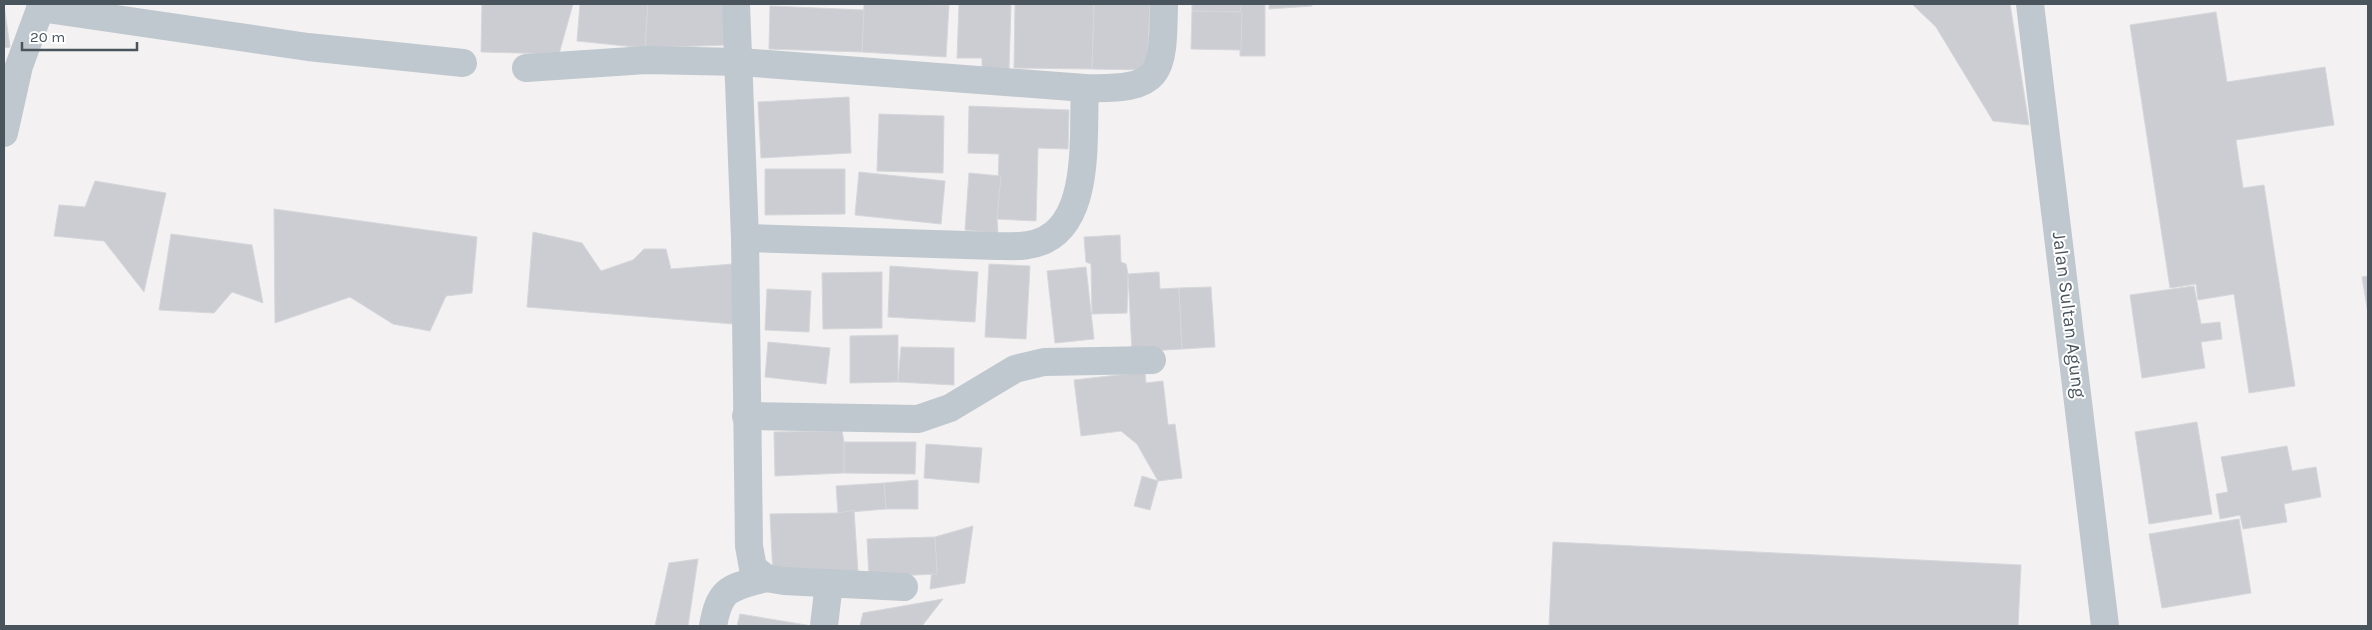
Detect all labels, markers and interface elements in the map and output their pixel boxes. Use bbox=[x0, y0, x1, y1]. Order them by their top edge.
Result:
scale bar bbox=[22, 20, 138, 52]
text: 20 m bbox=[30, 28, 65, 46]
street label: Jalan Sultan Agung bbox=[2048, 231, 2090, 400]

